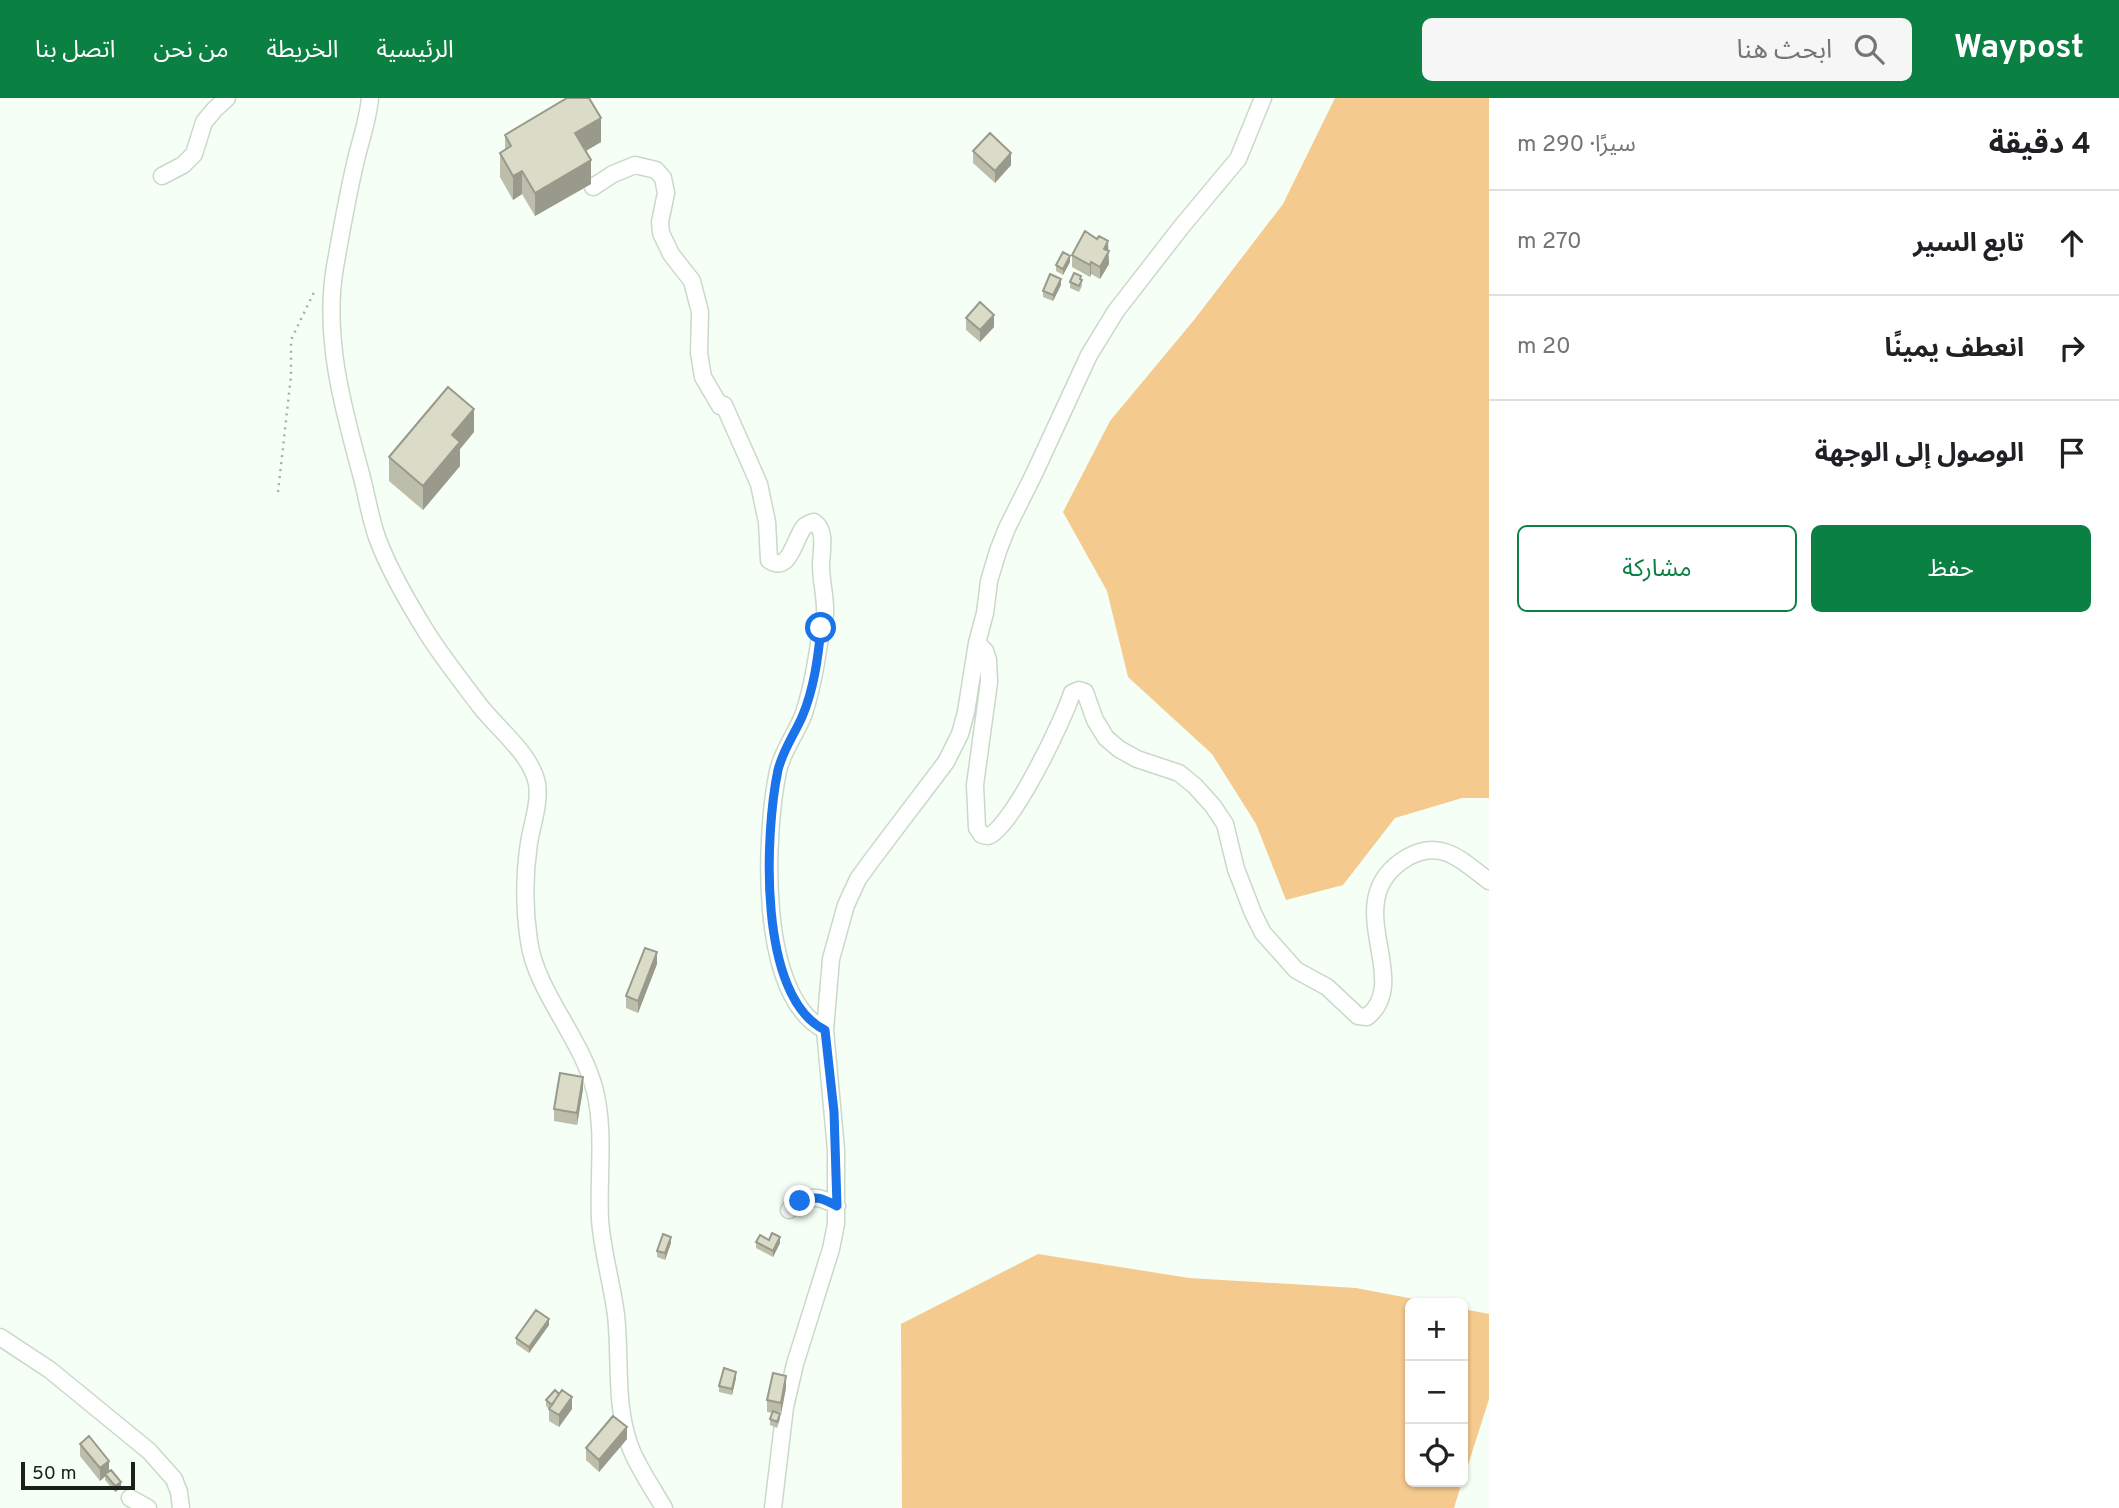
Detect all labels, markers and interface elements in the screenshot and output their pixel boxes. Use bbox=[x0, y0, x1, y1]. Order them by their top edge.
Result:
search box bbox=[1422, 18, 1912, 81]
text: Waypost bbox=[1954, 28, 2084, 70]
icon: search bbox=[1850, 30, 1888, 68]
text: ابحث هنا bbox=[1736, 35, 1832, 68]
text: اتصل بنا bbox=[35, 36, 116, 66]
text: من نحن bbox=[154, 36, 229, 66]
text: الخريطة bbox=[267, 36, 338, 66]
text: الرئيسية bbox=[376, 36, 454, 66]
text: 4 دقيقة bbox=[1989, 127, 2091, 164]
text: سيرًا · 290 m bbox=[1517, 131, 1636, 160]
icon: ahead bbox=[2053, 224, 2091, 262]
text: 270 m bbox=[1517, 228, 1582, 257]
text: تابع السير bbox=[1913, 228, 2024, 261]
icon: right bbox=[2053, 329, 2091, 367]
text: 20 m bbox=[1517, 333, 1571, 362]
text: انعطف يمينًا bbox=[1885, 333, 2024, 366]
icon: arrive bbox=[2053, 434, 2091, 472]
text: الوصول إلى الوجهة bbox=[1815, 438, 2024, 471]
button: مشاركة bbox=[1517, 525, 1797, 612]
button: حفظ bbox=[1811, 525, 2091, 612]
route start bbox=[805, 612, 836, 643]
route end bbox=[784, 1185, 815, 1216]
map controls bbox=[1405, 1298, 1468, 1487]
button: + bbox=[1405, 1298, 1468, 1361]
button: − bbox=[1405, 1361, 1468, 1424]
button: locate bbox=[1405, 1424, 1468, 1487]
scale bar bbox=[21, 1459, 135, 1491]
text: 50 m bbox=[32, 1462, 77, 1486]

